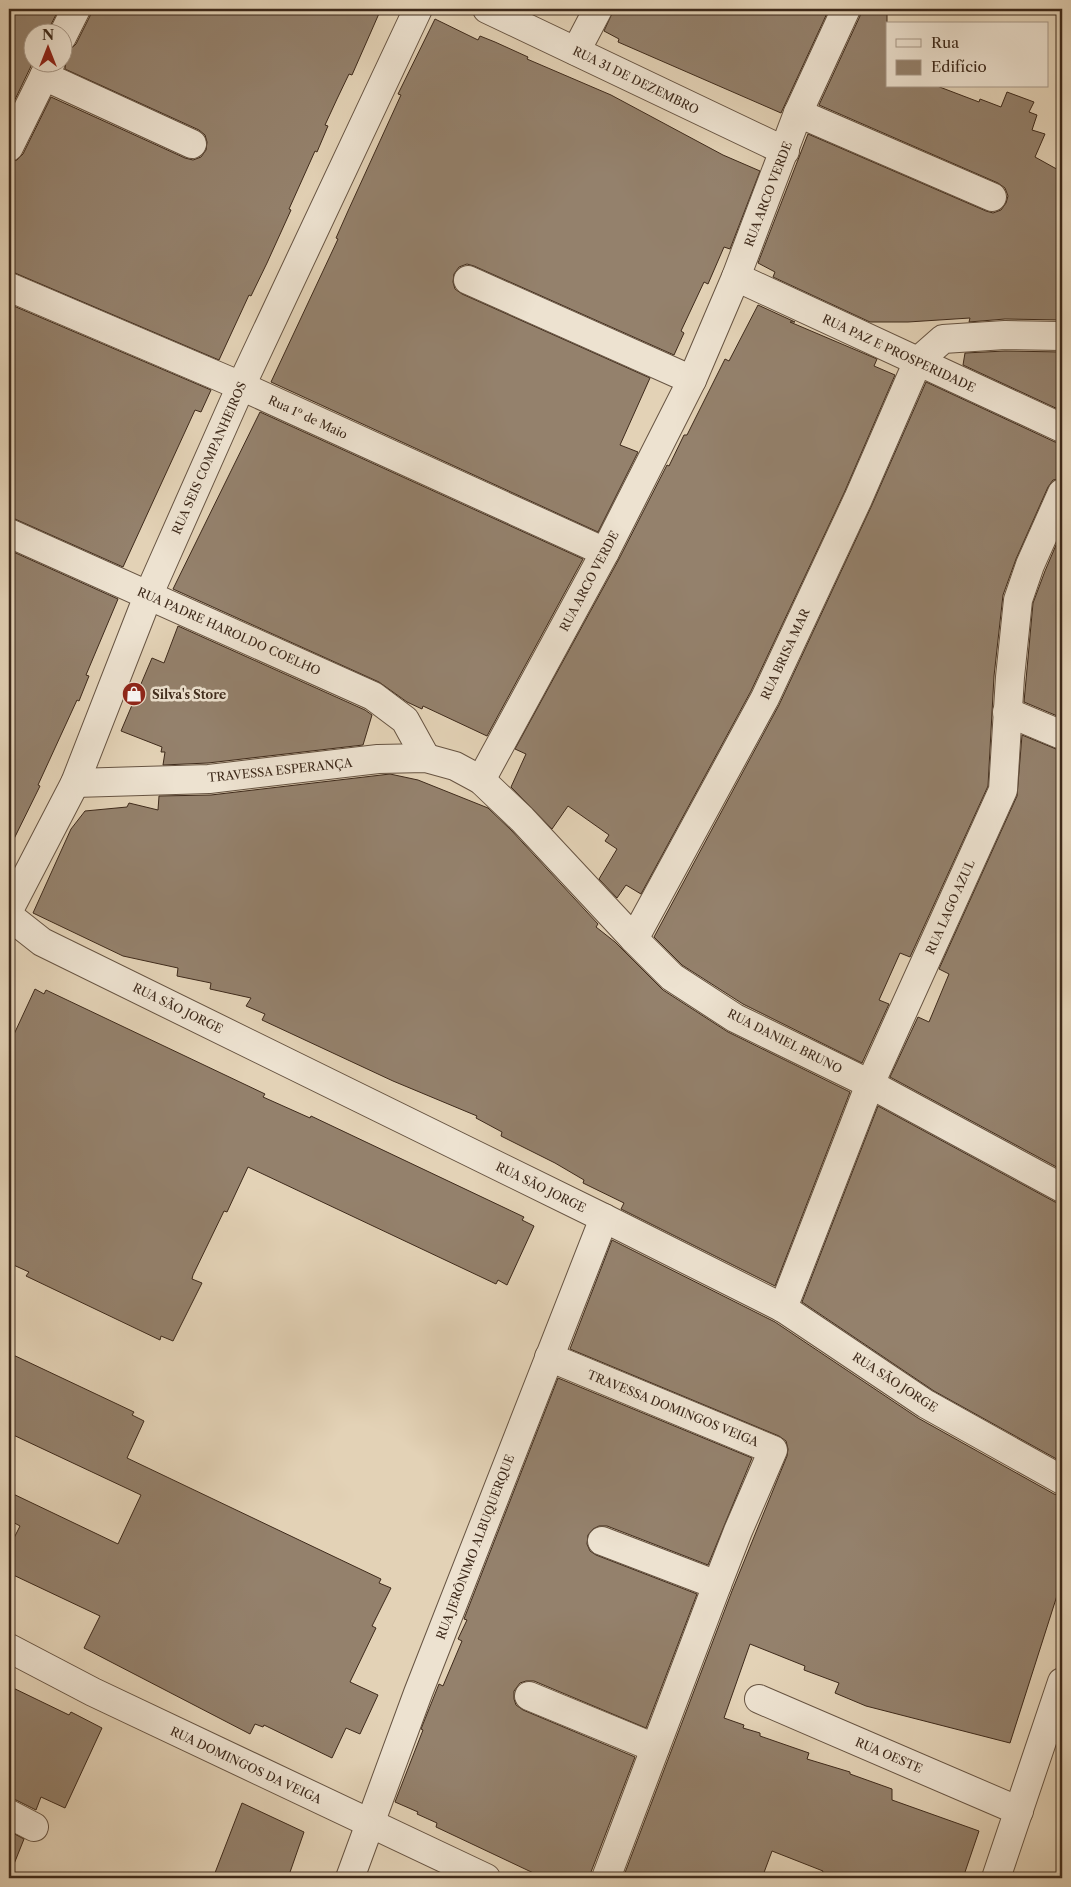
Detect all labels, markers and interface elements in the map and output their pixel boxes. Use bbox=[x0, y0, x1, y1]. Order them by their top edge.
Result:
north arrow bbox=[22, 22, 72, 72]
legend bbox=[886, 22, 1048, 88]
text: N bbox=[42, 26, 54, 44]
text: Rua bbox=[931, 33, 959, 52]
street label: RUA 31 DE DEZEMBRO bbox=[571, 43, 701, 117]
text: Edifício bbox=[931, 57, 987, 76]
street label: RUA ARCO VERDE bbox=[741, 139, 795, 249]
street label: RUA PAZ E PROSPERIDADE bbox=[820, 311, 978, 395]
street label: RUA SEIS COMPANHEIROS bbox=[168, 379, 250, 537]
street label: Rua 1º de Maio bbox=[266, 392, 350, 442]
street label: RUA ARCO VERDE bbox=[556, 528, 622, 634]
street label: RUA PADRE HAROLDO COELHO bbox=[135, 584, 323, 678]
street label: RUA BRISA MAR bbox=[757, 605, 813, 702]
shop icon: Silva's Store bbox=[121, 681, 147, 707]
place label: Silva's Store bbox=[152, 687, 226, 702]
street label: TRAVESSA ESPERANÇA bbox=[207, 755, 354, 785]
street label: RUA LAGO AZUL bbox=[922, 857, 978, 957]
street label: RUA SÃO JORGE bbox=[130, 979, 226, 1036]
street label: RUA DANIEL BRUNO bbox=[725, 1006, 845, 1076]
street label: RUA SÃO JORGE bbox=[493, 1158, 589, 1215]
street label: RUA SÃO JORGE bbox=[850, 1348, 941, 1415]
street label: TRAVESSA DOMINGOS VEIGA bbox=[585, 1367, 762, 1450]
street label: RUA JERÔNIMO ALBUQUERQUE bbox=[432, 1452, 517, 1642]
street label: RUA DOMINGOS DA VEIGA bbox=[168, 1723, 325, 1807]
street label: RUA OESTE bbox=[853, 1734, 925, 1776]

